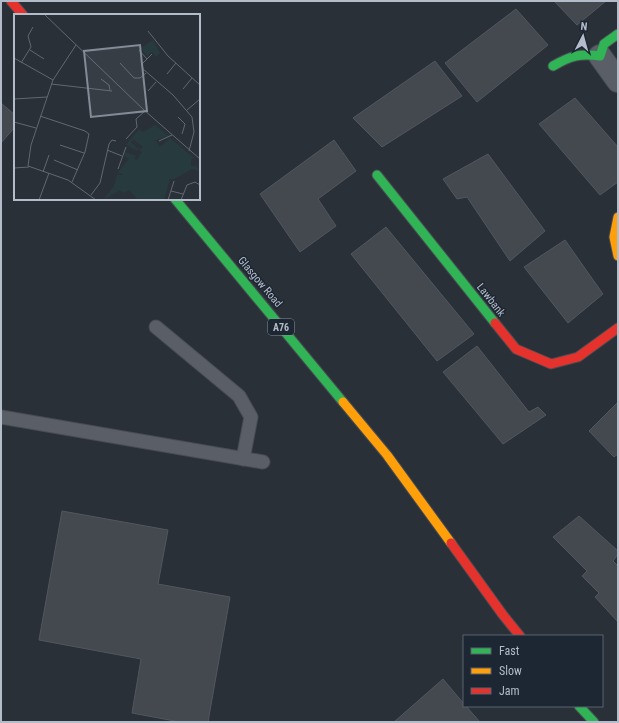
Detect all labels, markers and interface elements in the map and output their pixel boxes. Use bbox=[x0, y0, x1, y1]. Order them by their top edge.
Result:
inset map bbox=[14, 14, 200, 200]
north arrow bbox=[563, 16, 603, 56]
text: N bbox=[580, 20, 588, 33]
street label: Glasgow Road bbox=[235, 254, 285, 310]
street label: Lawbank bbox=[474, 281, 508, 319]
road number: A76 bbox=[268, 319, 294, 335]
legend bbox=[463, 635, 603, 707]
text: Fast bbox=[499, 644, 520, 658]
text: Slow bbox=[499, 664, 522, 678]
text: Jam bbox=[499, 684, 520, 698]

